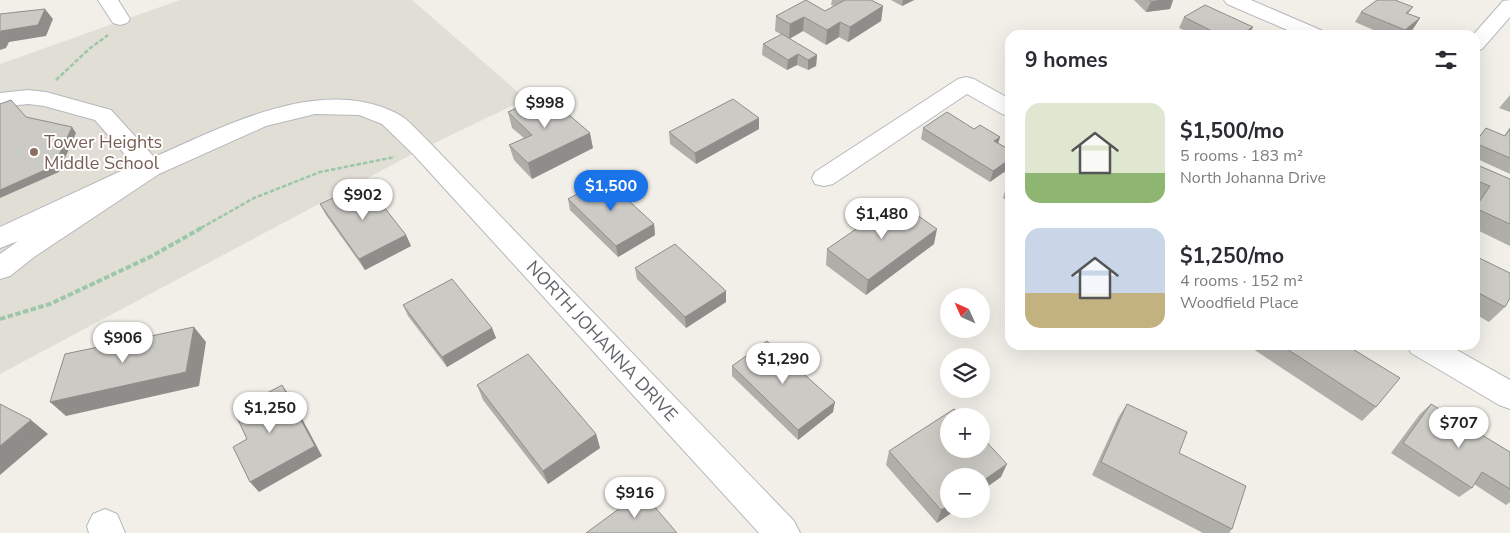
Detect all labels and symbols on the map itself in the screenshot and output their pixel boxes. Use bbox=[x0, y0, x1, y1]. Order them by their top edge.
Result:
pin: $998 bbox=[515, 86, 575, 129]
place label: Tower Heights Middle School bbox=[44, 130, 162, 175]
marker: Tower Heights Middle School bbox=[28, 146, 40, 158]
pin: $1,500 bbox=[570, 170, 652, 212]
pin: $902 bbox=[333, 178, 393, 221]
pin: $1,480 bbox=[841, 198, 923, 240]
street label: NORTH JOHANNA DRIVE bbox=[521, 255, 683, 427]
north arrow bbox=[940, 288, 990, 338]
pin: $906 bbox=[93, 322, 153, 364]
pin: $1,290 bbox=[742, 342, 824, 385]
pin: $1,250 bbox=[229, 392, 311, 434]
pin: $707 bbox=[1429, 406, 1489, 449]
pin: $916 bbox=[605, 476, 665, 519]

